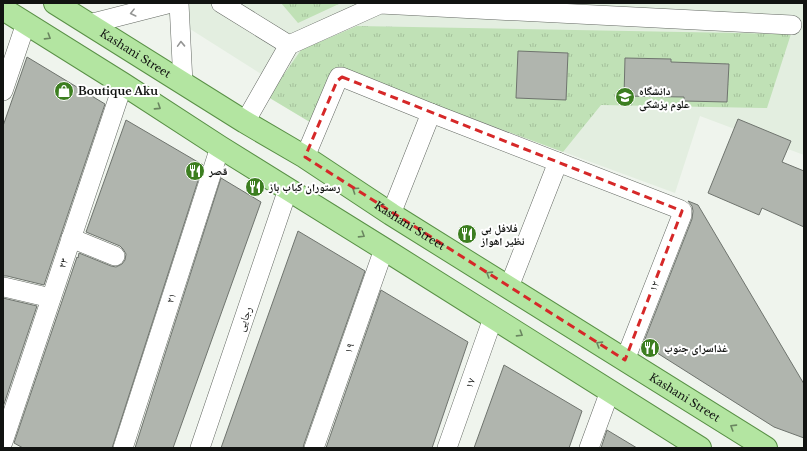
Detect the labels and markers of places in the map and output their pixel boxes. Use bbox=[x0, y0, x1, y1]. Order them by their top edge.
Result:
shop icon: Boutique Aku bbox=[53, 80, 75, 102]
place label: Boutique Aku bbox=[78, 84, 158, 98]
place label: دانشگاه علوم پزشکی bbox=[639, 84, 690, 112]
school or university icon: دانشگاه علوم پزشکی bbox=[614, 86, 636, 108]
restaurant icon: قصر bbox=[184, 160, 206, 182]
place label: قصر bbox=[208, 164, 228, 178]
restaurant icon: رستوران کباب باز bbox=[244, 176, 266, 198]
place label: رستوران کباب باز bbox=[268, 180, 340, 195]
place label: فلافل بی نظیر اهواز bbox=[480, 221, 524, 248]
restaurant icon: فلافل بی نظیر اهواز bbox=[456, 223, 478, 245]
restaurant icon: غذاسرای جنوب bbox=[639, 337, 661, 359]
place label: غذاسرای جنوب bbox=[664, 341, 728, 356]

